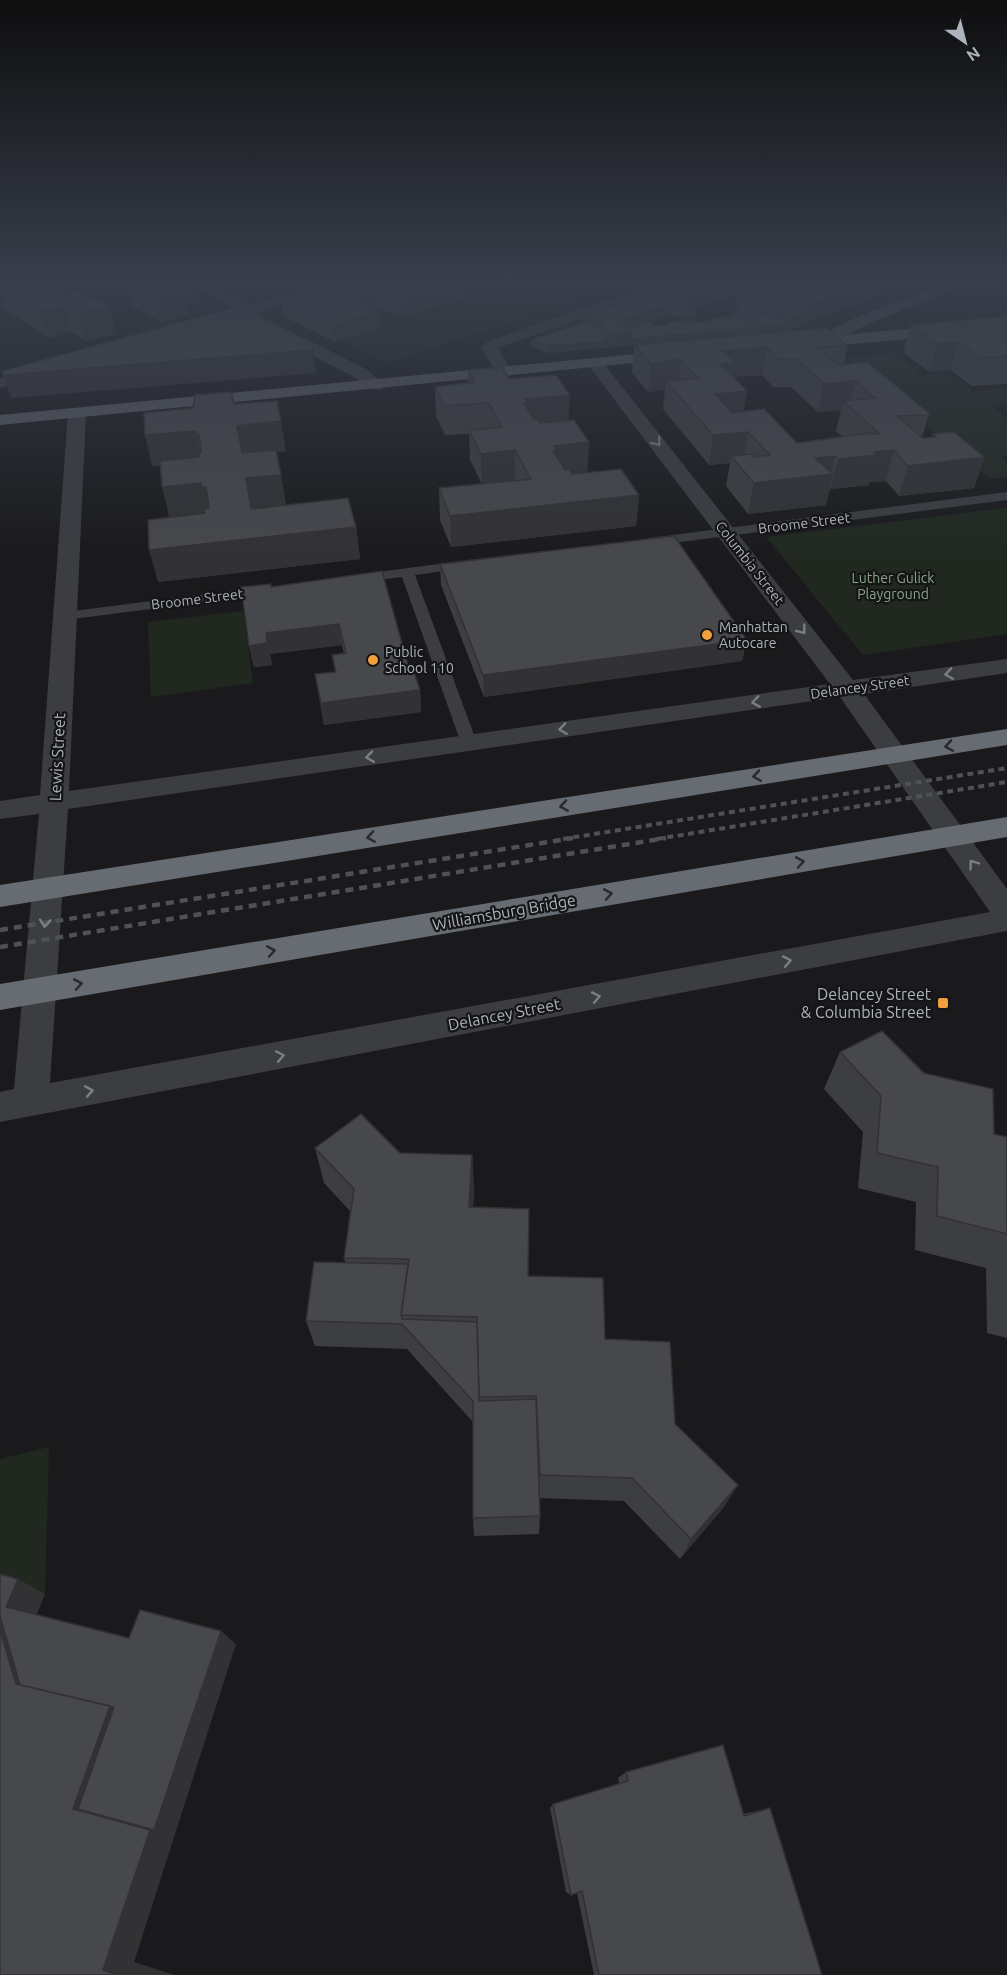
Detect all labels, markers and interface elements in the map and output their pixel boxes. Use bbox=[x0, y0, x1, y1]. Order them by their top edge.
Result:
north arrow bbox=[935, 12, 995, 72]
text: N bbox=[964, 43, 984, 65]
one-way arrow bbox=[650, 436, 661, 447]
street label: Broome Street bbox=[757, 509, 851, 537]
street label: Columbia Street bbox=[712, 518, 788, 608]
park label: Luther Gulick Playground bbox=[852, 570, 934, 602]
street label: Broome Street bbox=[150, 585, 244, 613]
place label: Manhattan Autocare bbox=[719, 619, 788, 651]
one-way arrow bbox=[795, 623, 806, 634]
marker: Manhattan Autocare bbox=[700, 628, 714, 642]
place label: Public School 110 bbox=[385, 644, 454, 676]
marker: Public School 110 bbox=[366, 653, 380, 667]
one-way arrow bbox=[944, 667, 954, 679]
street label: Delancey Street bbox=[809, 672, 911, 702]
one-way arrow bbox=[751, 695, 761, 707]
street label: Lewis Street bbox=[46, 712, 68, 802]
one-way arrow bbox=[558, 723, 568, 735]
one-way arrow bbox=[945, 739, 954, 751]
one-way arrow bbox=[365, 750, 375, 763]
one-way arrow bbox=[752, 769, 762, 782]
one-way arrow bbox=[559, 800, 569, 812]
one-way arrow bbox=[367, 830, 377, 843]
one-way arrow bbox=[795, 856, 805, 868]
one-way arrow bbox=[969, 860, 980, 871]
one-way arrow bbox=[603, 889, 612, 901]
street label: Williamsburg Bridge bbox=[431, 891, 577, 933]
one-way arrow bbox=[39, 919, 52, 928]
one-way arrow bbox=[266, 946, 275, 958]
one-way arrow bbox=[782, 955, 792, 968]
one-way arrow bbox=[73, 978, 83, 991]
place label: Delancey Street & Columbia Street bbox=[801, 985, 932, 1021]
one-way arrow bbox=[590, 991, 600, 1004]
street label: Delancey Street bbox=[446, 994, 562, 1034]
marker: Delancey Street & Columbia Street bbox=[936, 996, 950, 1010]
one-way arrow bbox=[275, 1050, 285, 1063]
one-way arrow bbox=[84, 1086, 93, 1098]

